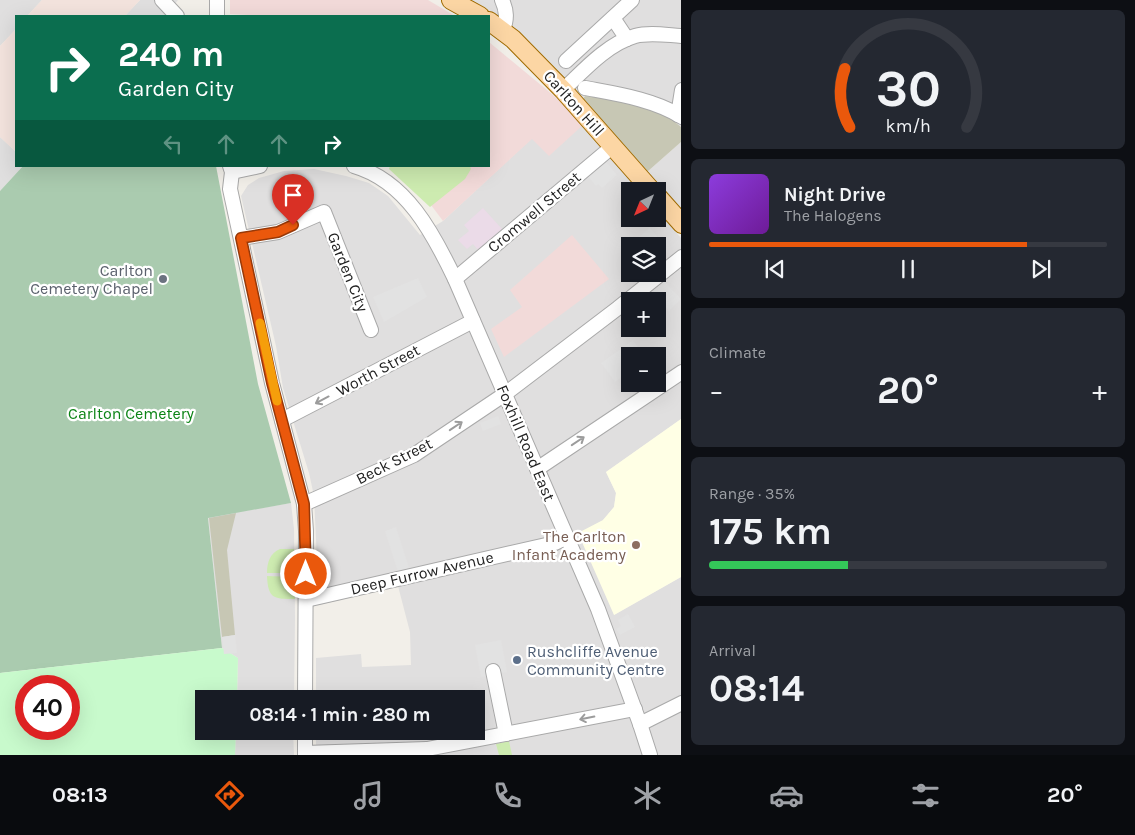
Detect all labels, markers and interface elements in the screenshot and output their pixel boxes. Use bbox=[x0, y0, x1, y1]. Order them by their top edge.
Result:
text: 240 m bbox=[118, 34, 224, 75]
icon: right bbox=[35, 35, 100, 100]
text: 30 bbox=[875, 58, 941, 119]
street label: Carlton Hill bbox=[540, 66, 608, 140]
text: Garden City bbox=[118, 76, 234, 102]
text: km/h bbox=[885, 116, 931, 137]
icon: left bbox=[159, 130, 187, 158]
icon: ahead bbox=[212, 130, 240, 158]
icon: ahead bbox=[265, 130, 293, 158]
icon: right bbox=[318, 130, 346, 158]
street label: Cromwell Street bbox=[484, 168, 584, 256]
pin bbox=[272, 174, 314, 225]
icon: arrive bbox=[279, 181, 307, 209]
north arrow bbox=[621, 182, 666, 228]
map controls bbox=[621, 182, 666, 392]
text: Night Drive bbox=[784, 184, 886, 206]
text: The Halogens bbox=[784, 206, 882, 225]
street label: Garden City bbox=[323, 229, 373, 315]
button: layers bbox=[621, 237, 666, 282]
icon: previous bbox=[761, 255, 789, 283]
icon: pause bbox=[894, 255, 922, 283]
icon: next bbox=[1027, 255, 1055, 283]
place label: Carlton Cemetery Chapel bbox=[30, 261, 153, 298]
marker: Carlton Cemetery Chapel bbox=[157, 273, 169, 285]
button: + bbox=[621, 292, 666, 337]
street label: Worth Street bbox=[333, 340, 423, 400]
text: Climate bbox=[709, 343, 766, 362]
button: − bbox=[621, 347, 666, 392]
text: 20° bbox=[877, 368, 939, 413]
text: − bbox=[709, 374, 724, 407]
text: + bbox=[1092, 374, 1107, 407]
street label: Foxhill Road East bbox=[493, 382, 559, 504]
one-way arrow bbox=[314, 395, 329, 405]
park label: Carlton Cemetery bbox=[68, 404, 194, 423]
one-way arrow bbox=[449, 421, 463, 431]
street label: Beck Street bbox=[353, 434, 435, 488]
one-way arrow bbox=[570, 436, 584, 446]
text: Range · 35% bbox=[709, 484, 795, 503]
text: 175 km bbox=[709, 509, 832, 554]
place label: The Carlton Infant Academy bbox=[512, 527, 627, 564]
marker: The Carlton Infant Academy bbox=[630, 539, 642, 551]
position arrow bbox=[279, 547, 331, 599]
street label: Deep Furrow Avenue bbox=[349, 547, 495, 599]
text: Arrival bbox=[709, 641, 756, 660]
place label: Rushcliffe Avenue Community Centre bbox=[527, 642, 665, 679]
marker: Rushcliffe Avenue Community Centre bbox=[511, 654, 523, 666]
text: 08:14 bbox=[709, 666, 804, 711]
speed limit sign: 40 bbox=[15, 675, 80, 740]
text: 08:14 · 1 min · 280 m bbox=[249, 704, 431, 726]
one-way arrow bbox=[579, 714, 595, 724]
icon: directions bbox=[212, 778, 247, 813]
icon: music bbox=[351, 778, 386, 813]
icon: phone bbox=[490, 778, 525, 813]
icon: climate bbox=[630, 778, 665, 813]
icon: car bbox=[769, 778, 804, 813]
icon: filters bbox=[908, 778, 943, 813]
text: 08:13 bbox=[52, 782, 108, 808]
text: 20° bbox=[1047, 782, 1083, 808]

